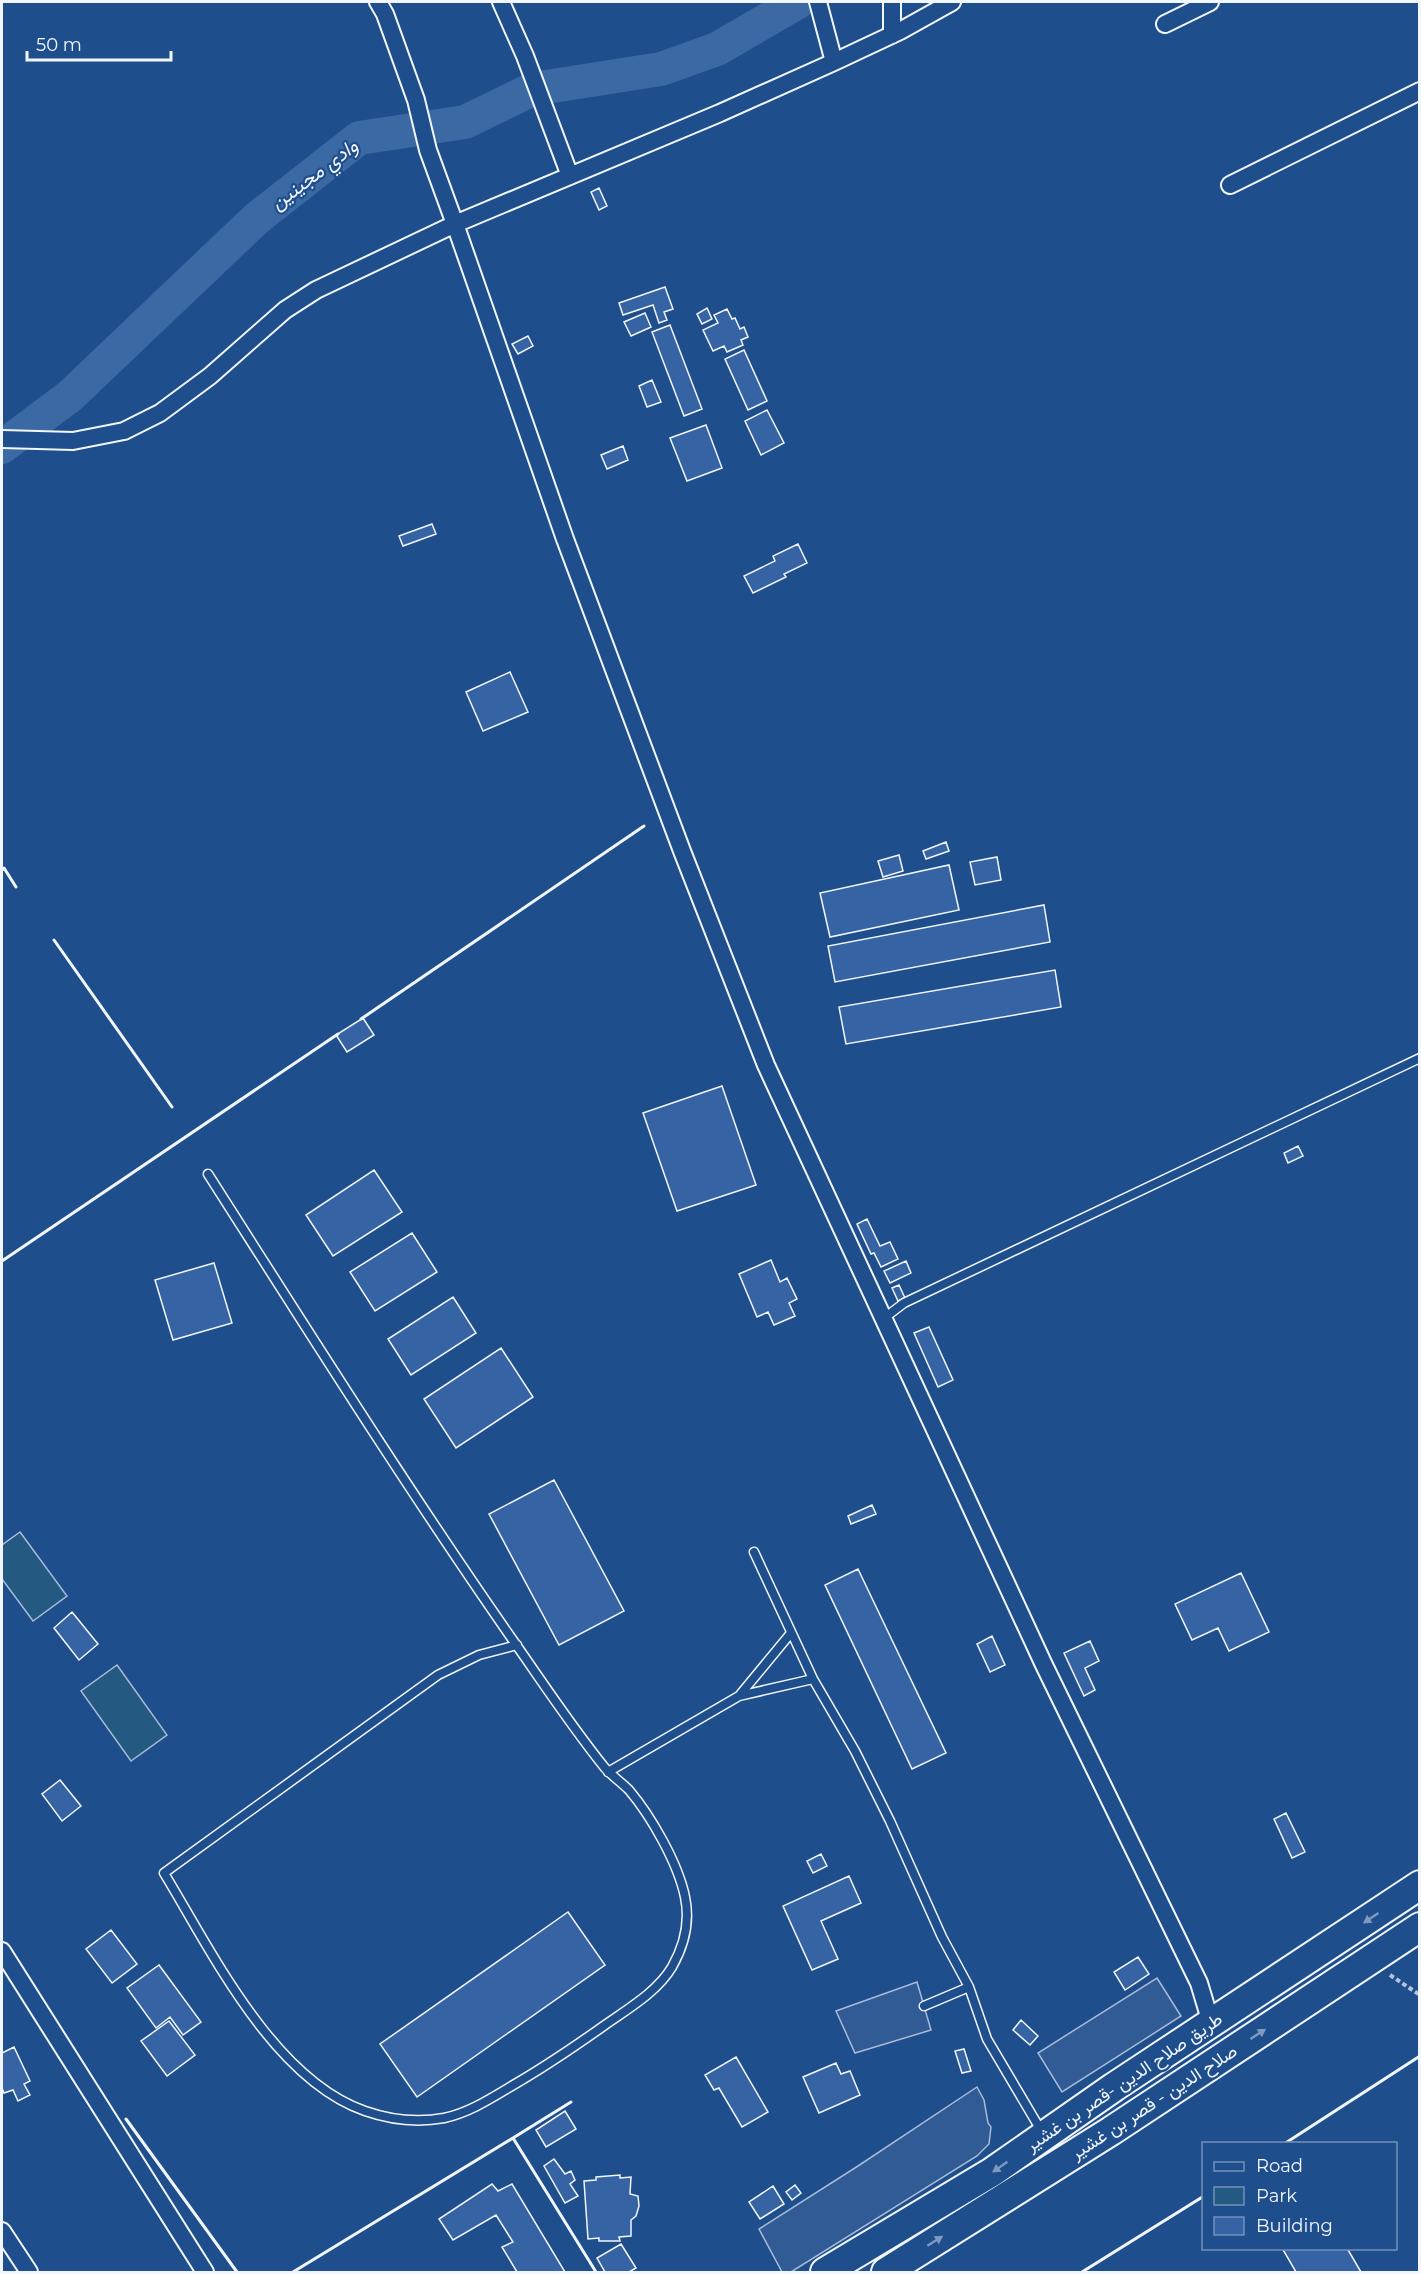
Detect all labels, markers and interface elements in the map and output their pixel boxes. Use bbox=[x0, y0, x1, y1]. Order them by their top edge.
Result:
scale bar bbox=[27, 24, 171, 62]
text: 50 m bbox=[36, 34, 82, 56]
water label: وادي مجينين bbox=[266, 133, 365, 218]
one-way arrow bbox=[1362, 1912, 1379, 1923]
street label: طريق صلاح الدين -قصر بن غشير bbox=[1021, 2008, 1227, 2157]
one-way arrow bbox=[1250, 2028, 1266, 2039]
street label: صلاح الدين - قصر بن غشير bbox=[1066, 2040, 1242, 2165]
legend bbox=[1202, 2142, 1397, 2250]
text: Road bbox=[1256, 2155, 1303, 2177]
one-way arrow bbox=[992, 2161, 1008, 2173]
text: Park bbox=[1256, 2185, 1297, 2207]
text: Building bbox=[1256, 2215, 1333, 2237]
one-way arrow bbox=[927, 2236, 943, 2247]

